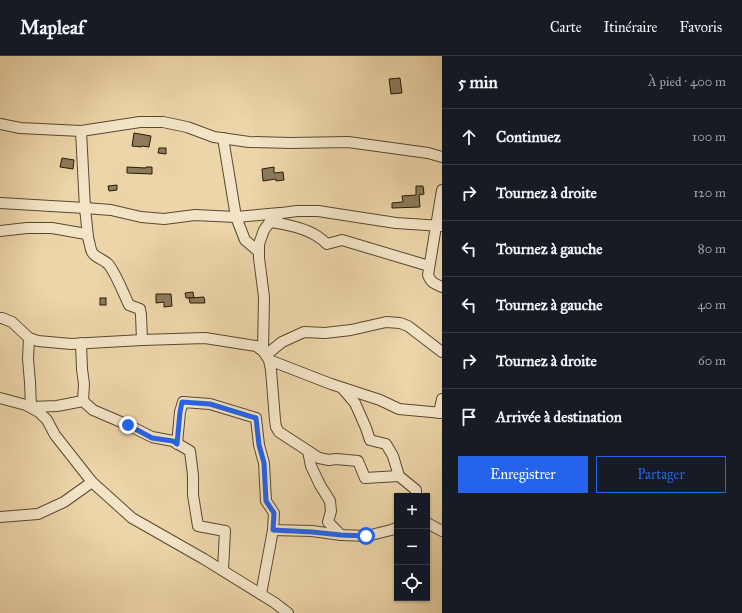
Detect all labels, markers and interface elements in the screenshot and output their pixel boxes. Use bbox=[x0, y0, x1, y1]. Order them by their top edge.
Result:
text: Mapleaf bbox=[20, 16, 84, 39]
text: Carte bbox=[550, 19, 582, 36]
text: Itinéraire bbox=[604, 19, 657, 36]
text: Favoris bbox=[679, 19, 722, 36]
text: 5 min bbox=[458, 72, 498, 93]
text: À pied · 400 m bbox=[648, 74, 726, 90]
icon: ahead bbox=[458, 126, 480, 148]
text: Continuez bbox=[496, 128, 561, 146]
text: 100 m bbox=[692, 129, 726, 145]
icon: right bbox=[458, 182, 480, 204]
text: Tournez à droite bbox=[496, 184, 597, 202]
text: 120 m bbox=[693, 185, 726, 201]
icon: left bbox=[458, 238, 480, 260]
text: Tournez à gauche bbox=[496, 240, 603, 258]
text: 80 m bbox=[698, 241, 726, 257]
icon: left bbox=[458, 294, 480, 316]
text: Tournez à gauche bbox=[496, 296, 603, 314]
text: 40 m bbox=[697, 297, 726, 313]
icon: right bbox=[458, 350, 480, 372]
text: Tournez à droite bbox=[496, 352, 597, 370]
text: 60 m bbox=[698, 353, 726, 369]
icon: arrive bbox=[458, 406, 480, 428]
text: Arrivée à destination bbox=[496, 408, 622, 426]
route end bbox=[119, 416, 137, 434]
button: Enregistrer bbox=[458, 456, 588, 493]
button: Partager bbox=[596, 456, 726, 493]
map controls bbox=[394, 493, 430, 601]
button: + bbox=[394, 493, 430, 529]
route start bbox=[357, 527, 375, 545]
button: − bbox=[394, 529, 430, 565]
button: locate bbox=[394, 565, 430, 601]

